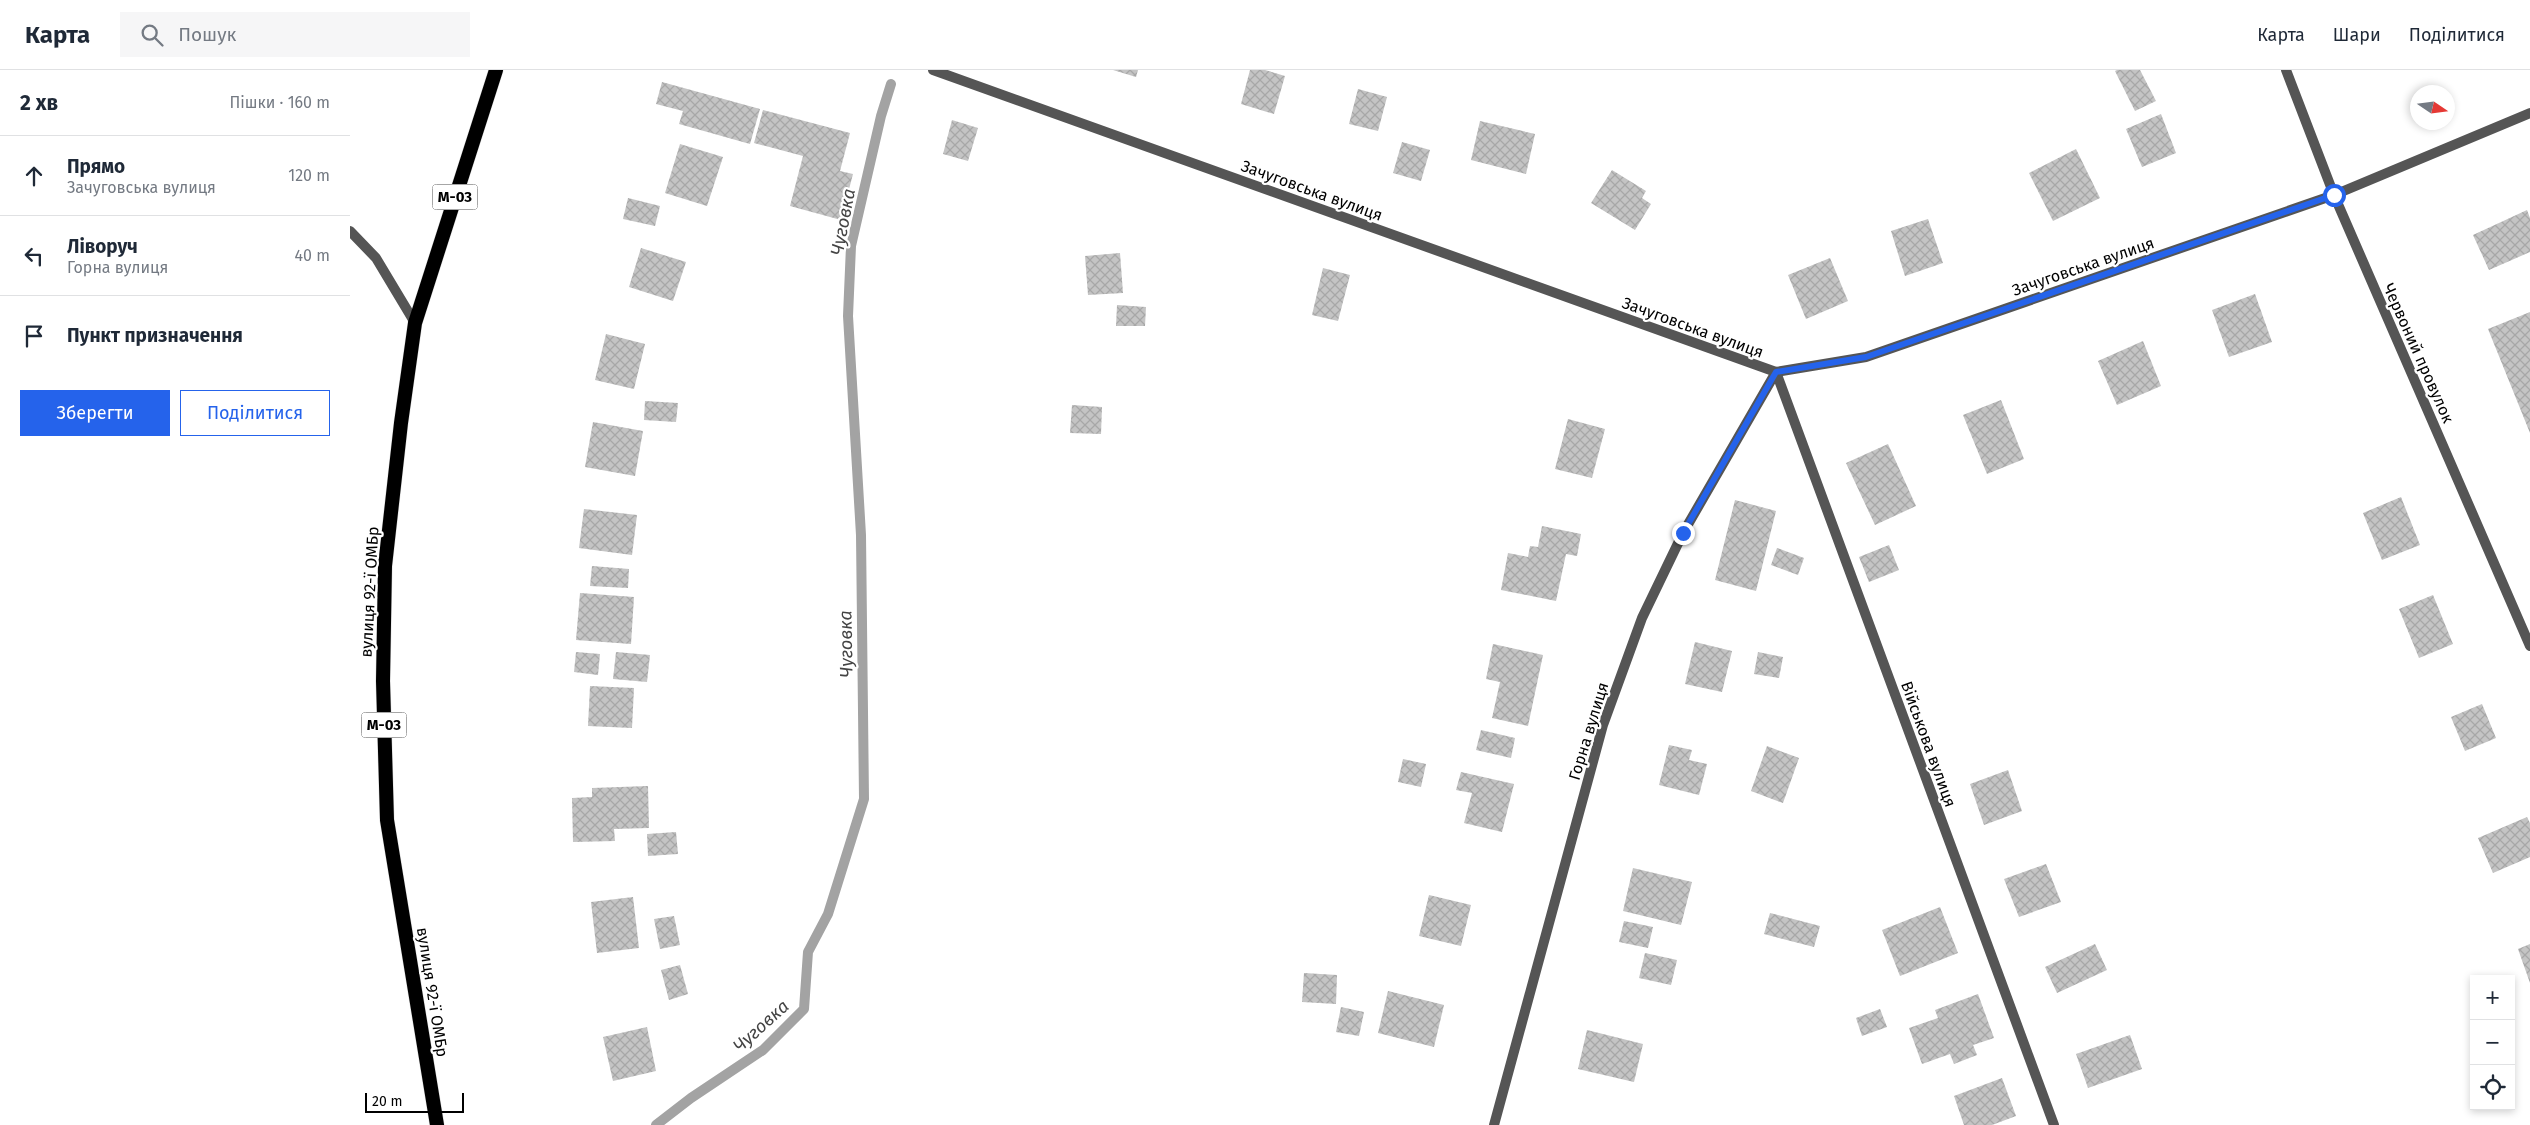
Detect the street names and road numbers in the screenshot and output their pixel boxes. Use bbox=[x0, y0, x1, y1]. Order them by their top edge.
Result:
street label: Зачуговська вулиця bbox=[1239, 156, 1385, 225]
road number: М-03 bbox=[432, 184, 478, 210]
street label: Зачуговська вулиця bbox=[2010, 233, 2157, 300]
street label: Червоний провулок bbox=[2379, 280, 2458, 427]
street label: Зачуговська вулиця bbox=[1620, 293, 1766, 362]
street label: вулиця 92-ї ОМБр bbox=[357, 526, 382, 658]
street label: Військова вулиця bbox=[1897, 679, 1960, 810]
street label: Горна вулиця bbox=[1565, 680, 1612, 782]
road number: М-03 bbox=[362, 712, 406, 738]
street label: вулиця 92-ї ОМБр bbox=[413, 926, 452, 1058]

